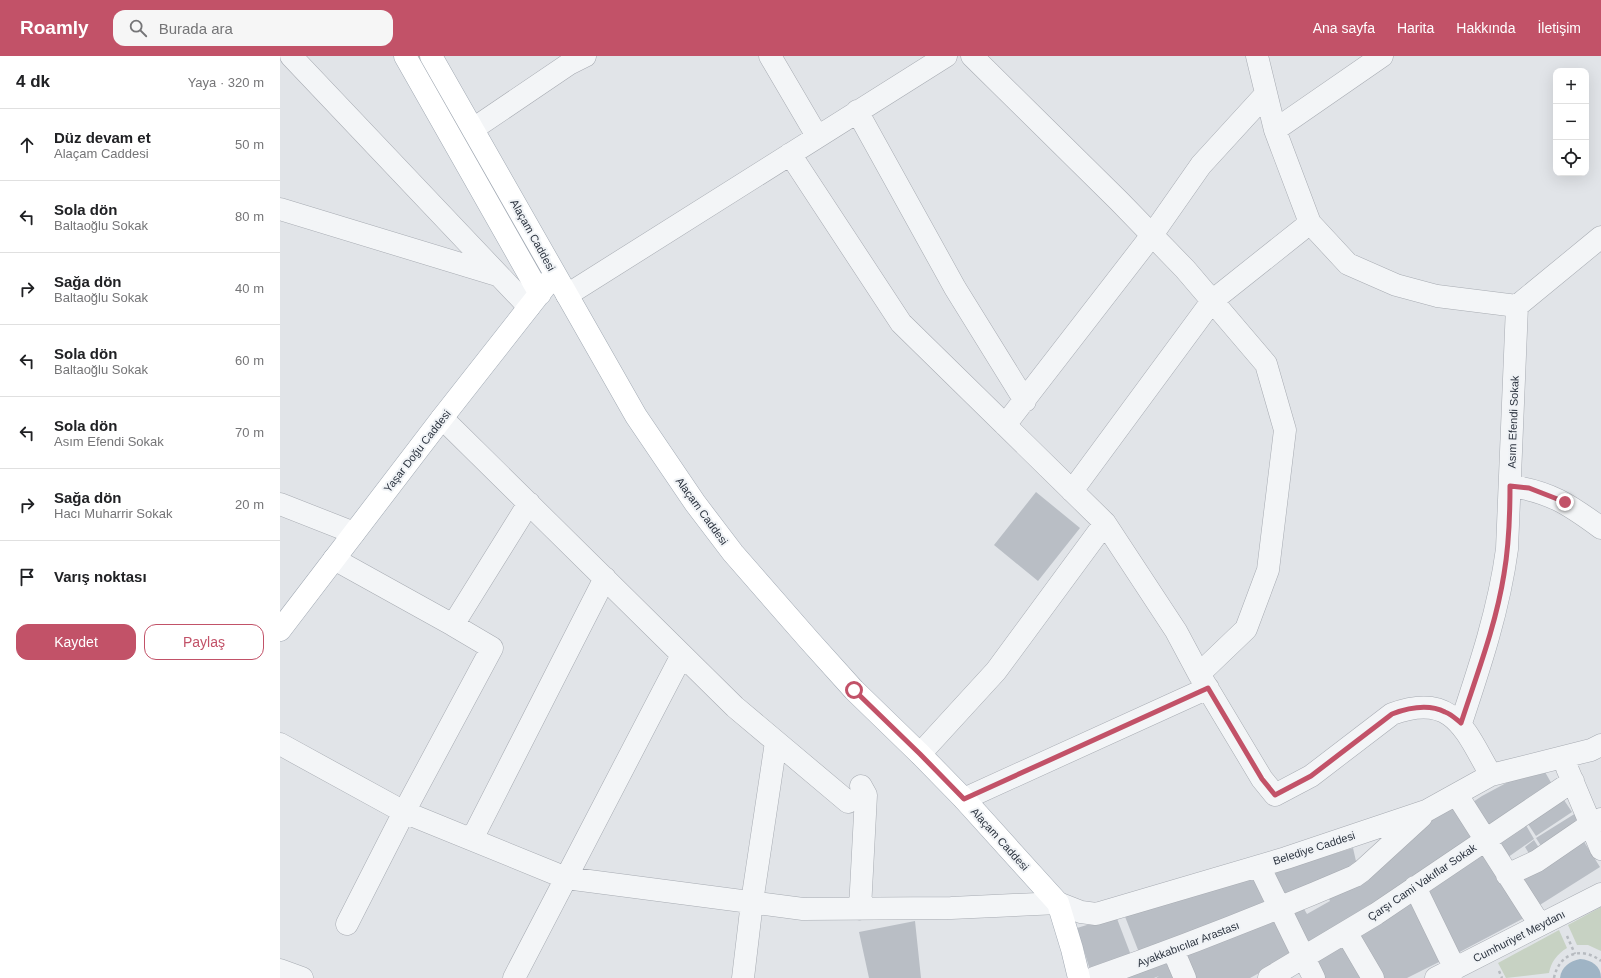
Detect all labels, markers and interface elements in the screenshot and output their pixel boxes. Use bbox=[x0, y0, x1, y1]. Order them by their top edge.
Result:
search box bbox=[113, 10, 393, 46]
text: Roamly bbox=[20, 17, 89, 38]
icon: search bbox=[127, 17, 149, 39]
text: Burada ara bbox=[159, 20, 233, 37]
text: Ana sayfa bbox=[1313, 20, 1375, 36]
text: Harita bbox=[1397, 20, 1434, 36]
text: Hakkında bbox=[1456, 20, 1515, 36]
text: İletişim bbox=[1537, 20, 1581, 36]
map controls bbox=[1553, 68, 1589, 176]
button: + bbox=[1553, 68, 1589, 104]
text: 4 dk bbox=[16, 72, 50, 91]
text: Yaya · 320 m bbox=[188, 75, 264, 90]
button: − bbox=[1553, 104, 1589, 140]
text: Düz devam et bbox=[54, 129, 151, 146]
icon: ahead bbox=[16, 134, 38, 156]
text: 50 m bbox=[235, 137, 264, 152]
button: locate bbox=[1553, 140, 1589, 176]
text: Alaçam Caddesi bbox=[54, 146, 149, 161]
street label: Alaçam Caddesi bbox=[508, 197, 558, 273]
text: Sola dön bbox=[54, 201, 117, 218]
icon: left bbox=[16, 206, 38, 228]
text: 80 m bbox=[235, 209, 264, 224]
text: Baltaoğlu Sokak bbox=[54, 218, 148, 233]
text: Sağa dön bbox=[54, 273, 122, 290]
icon: right bbox=[16, 278, 38, 300]
text: 40 m bbox=[235, 281, 264, 296]
text: Baltaoğlu Sokak bbox=[54, 290, 148, 305]
text: Sola dön bbox=[54, 345, 117, 362]
icon: left bbox=[16, 350, 38, 372]
text: 60 m bbox=[235, 353, 264, 368]
text: Baltaoğlu Sokak bbox=[54, 362, 148, 377]
street label: Asım Efendi Sokak bbox=[1505, 375, 1521, 469]
street label: Yaşar Doğu Caddesi bbox=[381, 408, 453, 494]
text: Sola dön bbox=[54, 417, 117, 434]
icon: left bbox=[16, 422, 38, 444]
text: 70 m bbox=[235, 425, 264, 440]
text: Asım Efendi Sokak bbox=[54, 434, 164, 449]
street label: Alaçam Caddesi bbox=[674, 475, 730, 547]
text: Sağa dön bbox=[54, 489, 122, 506]
route end bbox=[1556, 493, 1574, 511]
icon: right bbox=[16, 494, 38, 516]
text: 20 m bbox=[235, 497, 264, 512]
text: Hacı Muharrir Sokak bbox=[54, 506, 172, 521]
icon: arrive bbox=[16, 566, 38, 588]
text: Varış noktası bbox=[54, 568, 147, 585]
button: Kaydet bbox=[16, 624, 136, 660]
button: Paylaş bbox=[144, 624, 264, 660]
route start bbox=[845, 681, 863, 699]
street label: Alaçam Caddesi bbox=[969, 805, 1031, 873]
street label: Belediye Caddesi bbox=[1271, 829, 1357, 867]
street label: Çarşı Cami Vakıflar Sokak bbox=[1366, 841, 1479, 923]
street label: Cumhuriyet Meydanı bbox=[1471, 908, 1567, 964]
street label: Ayakkabıcılar Arastası bbox=[1135, 919, 1241, 969]

